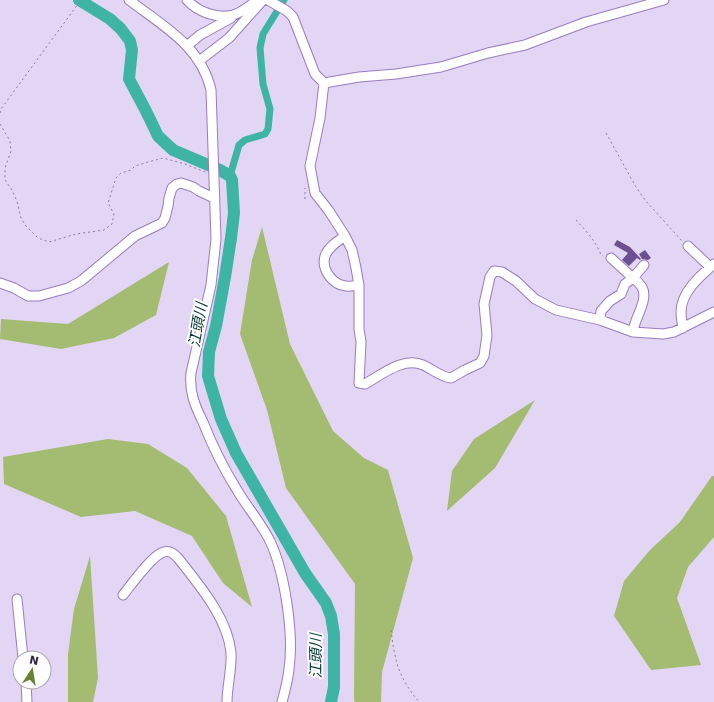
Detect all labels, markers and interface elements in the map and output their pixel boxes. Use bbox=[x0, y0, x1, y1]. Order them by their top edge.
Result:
water label: 江頭川 bbox=[185, 299, 211, 349]
water label: 江頭川 bbox=[307, 632, 325, 679]
north arrow bbox=[12, 650, 52, 690]
text: N bbox=[28, 653, 40, 668]

